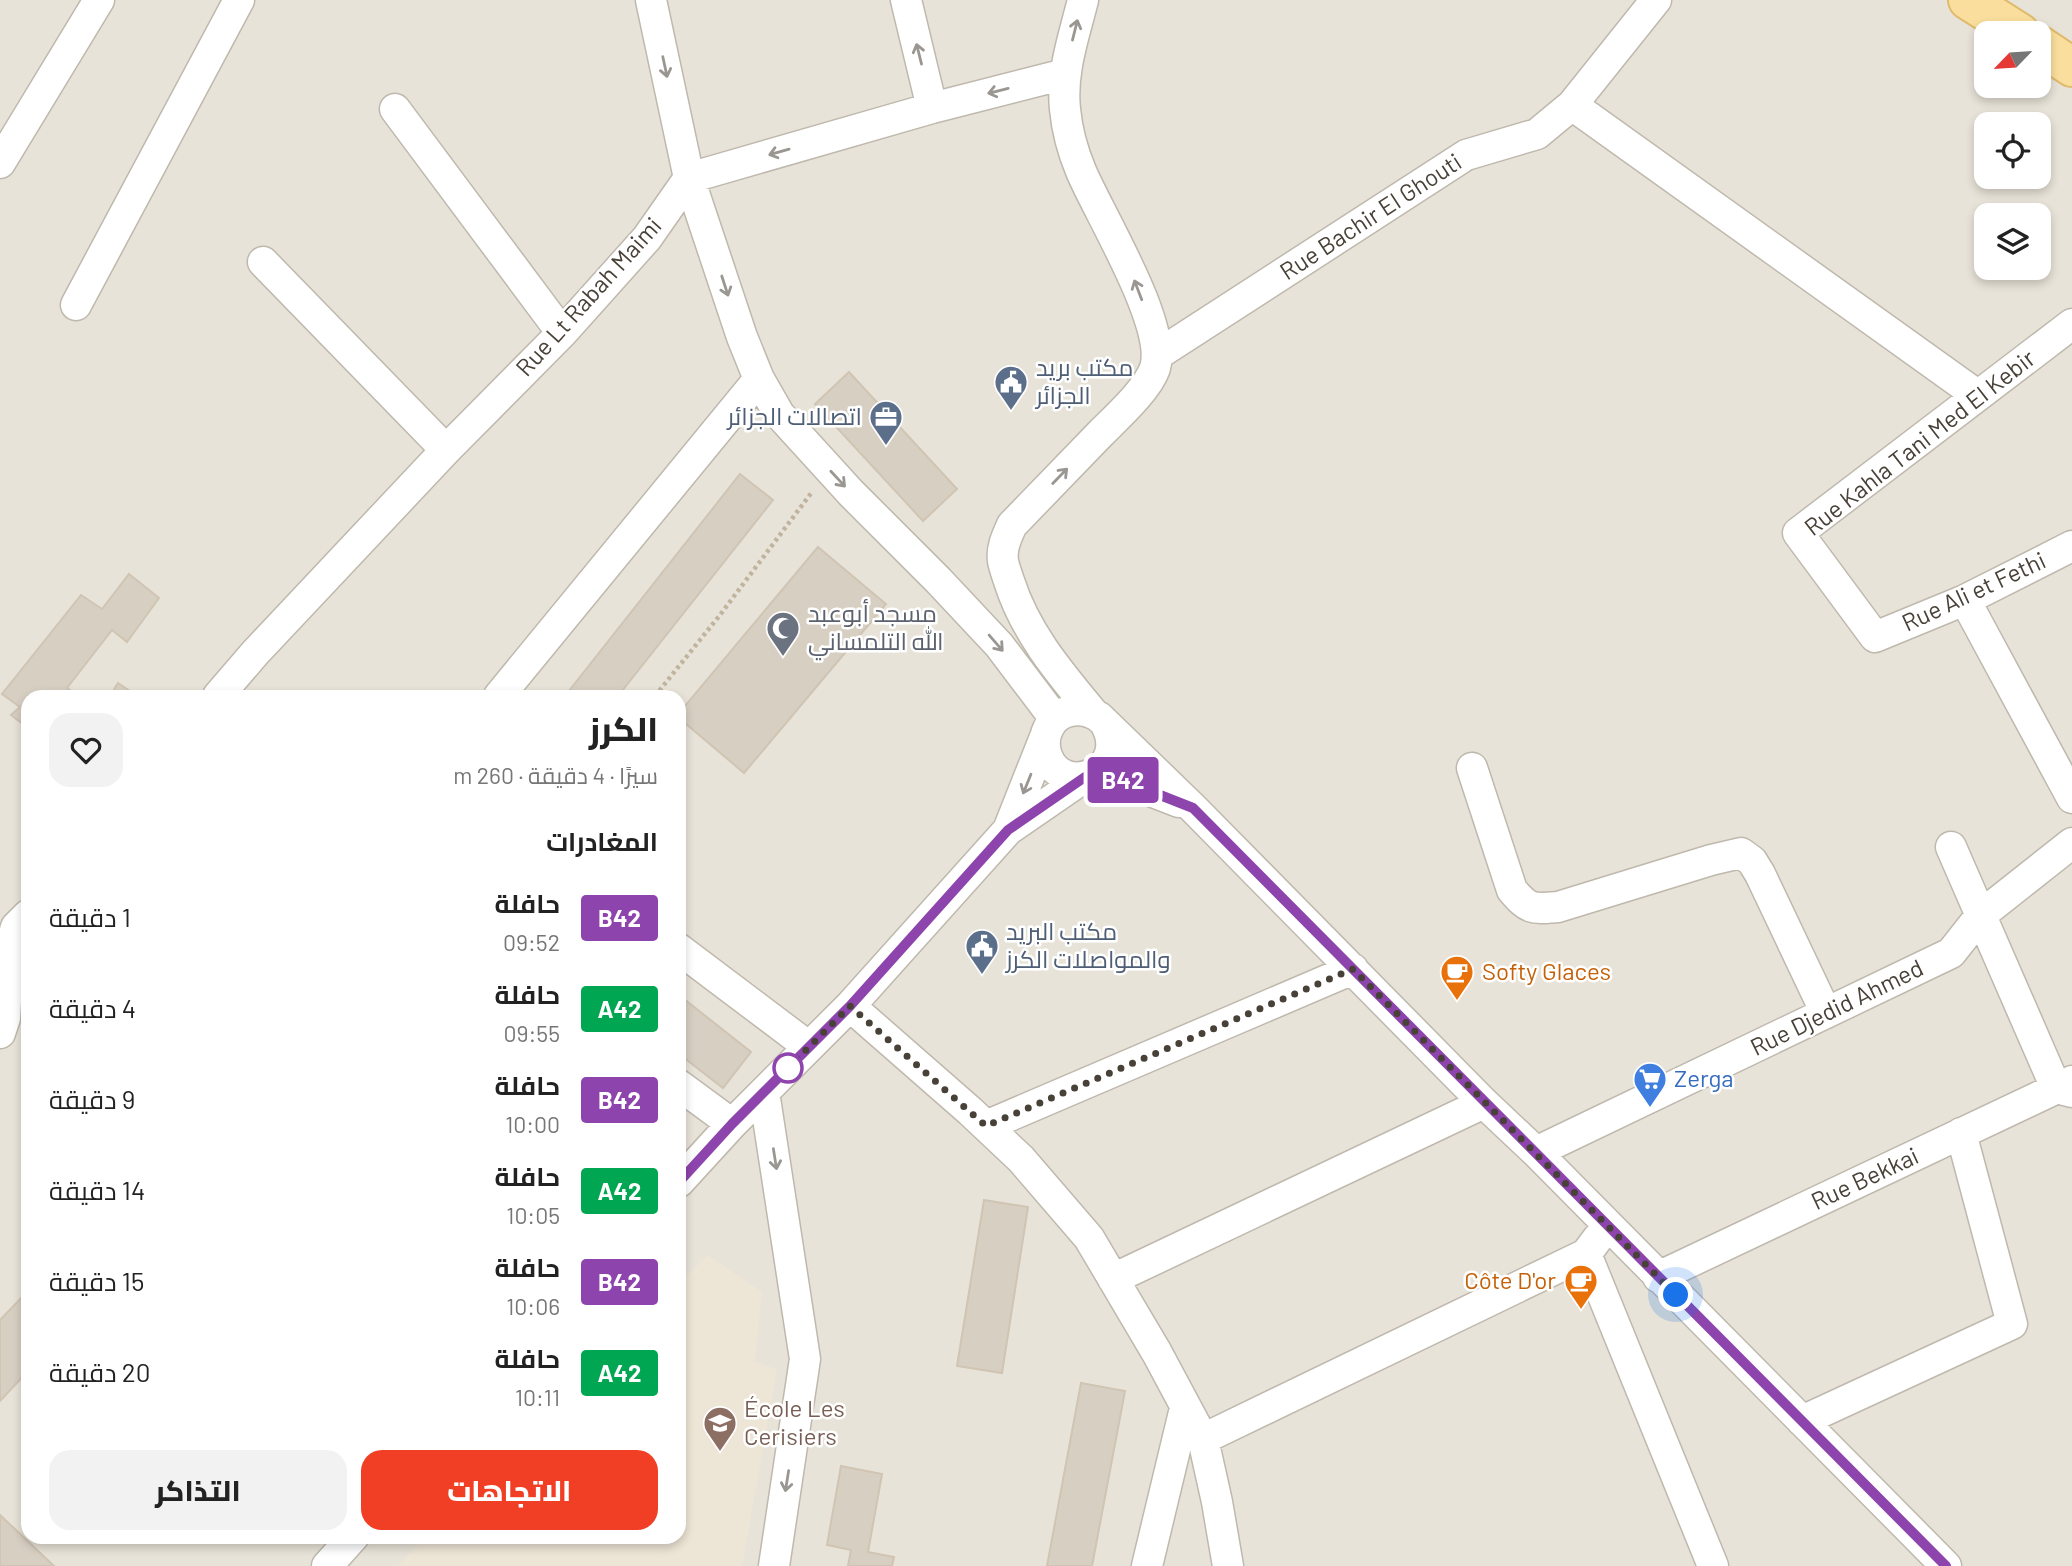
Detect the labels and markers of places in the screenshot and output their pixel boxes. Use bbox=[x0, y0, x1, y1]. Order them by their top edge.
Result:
place label: مكتب بريد الجزائر bbox=[1034, 352, 1133, 409]
public building icon: مكتب بريد الجزائر bbox=[992, 363, 1030, 412]
office icon: اتصالات الجزائر bbox=[867, 398, 905, 447]
place label: اتصالات الجزائر bbox=[726, 401, 862, 430]
place label: مسجد أبوعبد الله التلمساني bbox=[808, 598, 944, 661]
mosque icon: مسجد أبوعبد الله التلمساني bbox=[764, 609, 802, 658]
place label: مكتب البريد والمواصلات الكرز bbox=[1004, 916, 1171, 973]
public building icon: مكتب البريد والمواصلات الكرز bbox=[963, 927, 1001, 976]
cafe icon: Softy Glaces bbox=[1438, 953, 1476, 1002]
place label: Softy Glaces bbox=[1482, 956, 1611, 985]
unlabelled marker bbox=[773, 1053, 803, 1083]
supermarket icon: Zerga bbox=[1631, 1060, 1669, 1109]
place label: Zerga bbox=[1674, 1063, 1734, 1092]
cafe icon: Côte D'or bbox=[1562, 1262, 1600, 1311]
place label: Côte D'or bbox=[1464, 1265, 1556, 1294]
place label: École Les Cerisiers bbox=[744, 1393, 845, 1450]
school or university icon: École Les Cerisiers bbox=[701, 1404, 739, 1453]

